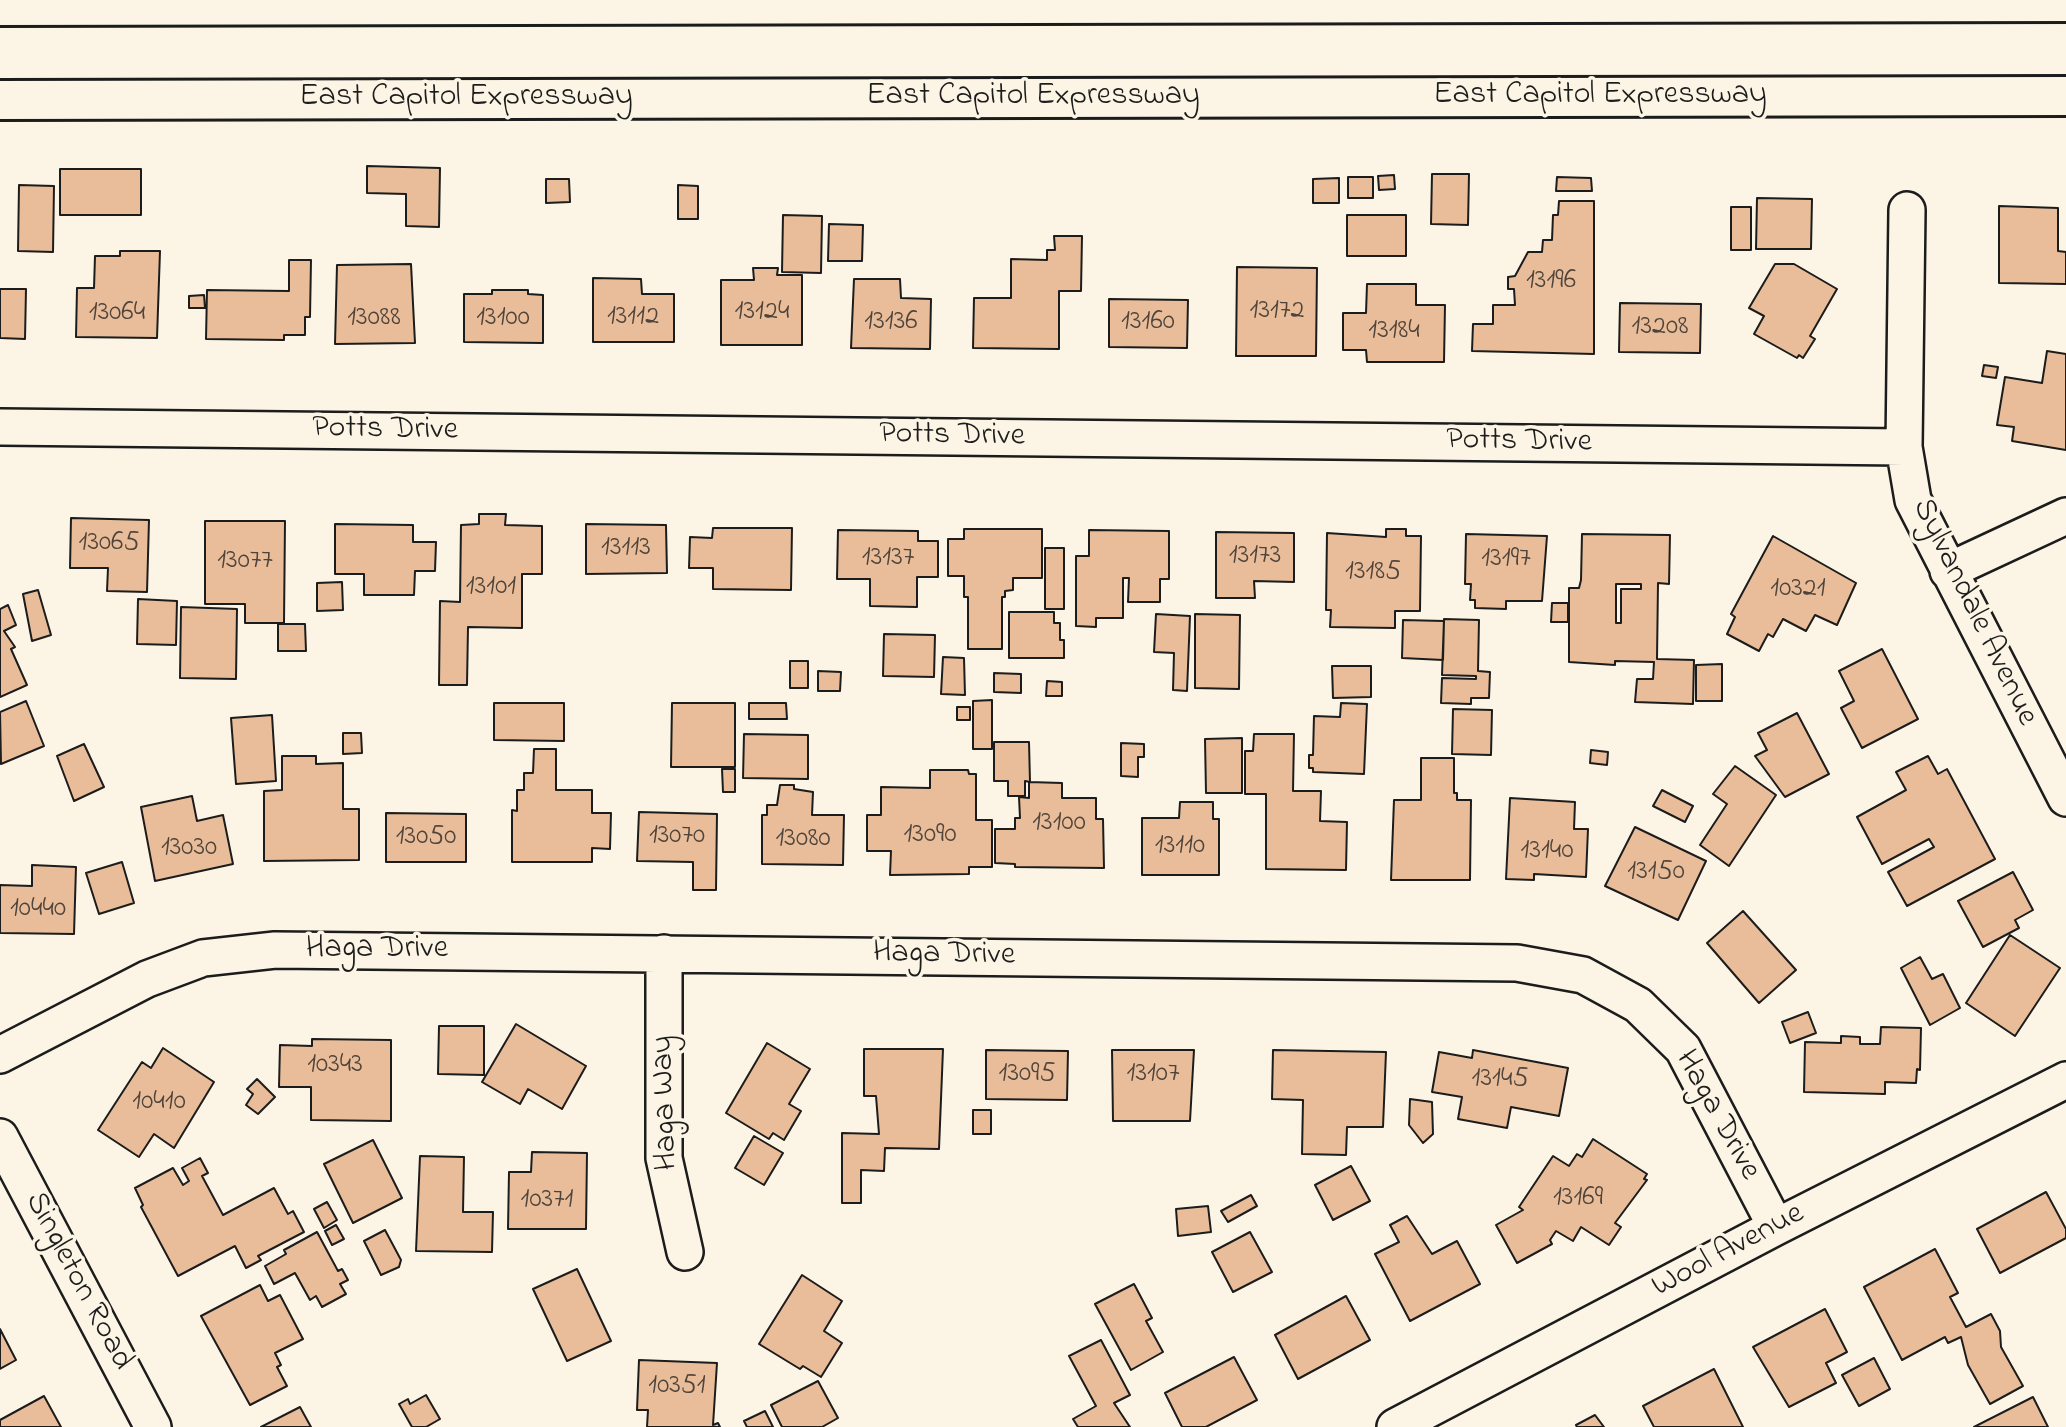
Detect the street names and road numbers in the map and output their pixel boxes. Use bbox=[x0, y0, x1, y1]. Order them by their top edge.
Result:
street label: East Capitol Expressway bbox=[1433, 78, 1767, 116]
street label: East Capitol Expressway bbox=[866, 79, 1200, 117]
street label: East Capitol Expressway bbox=[299, 80, 633, 118]
street label: Potts Drive bbox=[312, 411, 458, 451]
street label: Potts Drive bbox=[879, 417, 1025, 457]
street label: Potts Drive bbox=[1446, 423, 1592, 463]
street label: Sylvandale Avenue bbox=[1901, 493, 2045, 733]
street label: Haga Drive bbox=[306, 932, 448, 970]
street label: Haga Drive bbox=[872, 936, 1016, 976]
street label: Haga Way bbox=[645, 1035, 689, 1171]
street label: Haga Drive bbox=[1665, 1044, 1767, 1188]
street label: Singleton Road bbox=[14, 1187, 140, 1377]
street label: Wool Avenue bbox=[1647, 1196, 1811, 1308]

